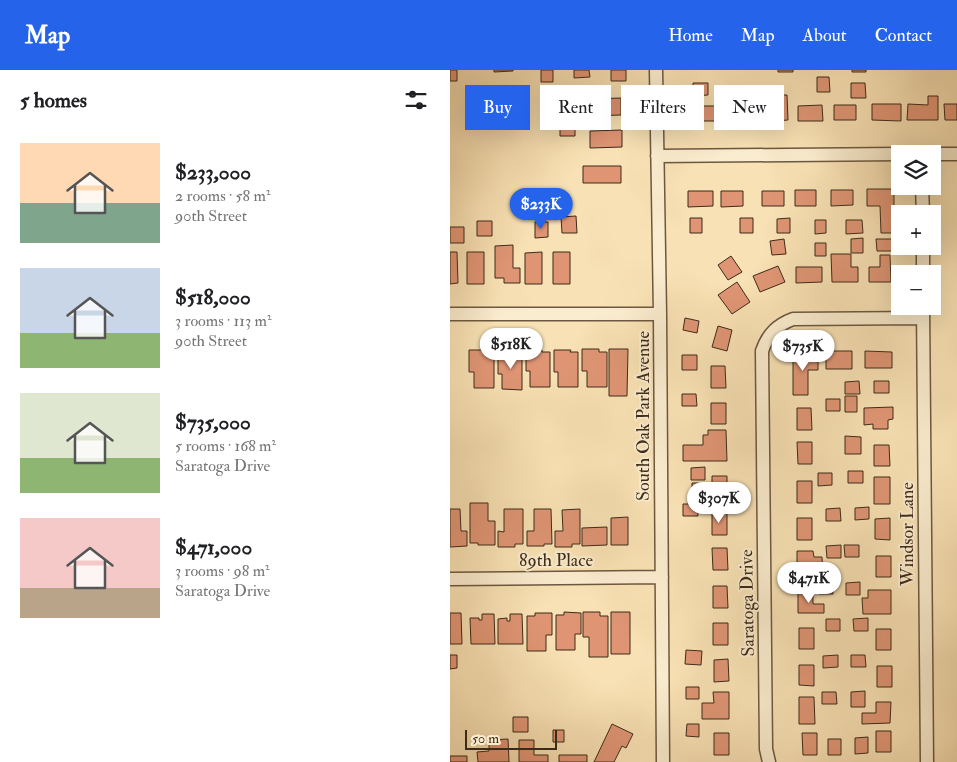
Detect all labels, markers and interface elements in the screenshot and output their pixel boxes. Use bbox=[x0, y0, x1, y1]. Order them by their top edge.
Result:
text: Map bbox=[25, 20, 70, 51]
text: Home bbox=[668, 24, 713, 47]
text: Map bbox=[741, 24, 775, 47]
text: About bbox=[803, 24, 847, 47]
text: Contact bbox=[875, 24, 932, 47]
chip: Buy bbox=[465, 85, 530, 130]
chip: Rent bbox=[540, 85, 611, 130]
chip: Filters bbox=[621, 85, 704, 130]
chip: New bbox=[714, 85, 784, 130]
icon: filters bbox=[402, 86, 430, 114]
text: 5 homes bbox=[20, 87, 87, 114]
map controls bbox=[891, 145, 941, 315]
button: layers bbox=[891, 145, 941, 195]
text: $233,000 bbox=[175, 159, 251, 186]
icon: home bbox=[60, 163, 120, 223]
text: 2 rooms · 58 m² bbox=[175, 186, 270, 206]
pin: $233K bbox=[506, 188, 576, 230]
text: $233K bbox=[521, 194, 561, 214]
button: + bbox=[891, 205, 941, 255]
text: 90th Street bbox=[175, 206, 247, 226]
button: − bbox=[891, 265, 941, 315]
text: $518,000 bbox=[175, 284, 251, 311]
icon: home bbox=[60, 288, 120, 348]
text: 3 rooms · 113 m² bbox=[175, 311, 271, 331]
pin: $518K bbox=[476, 328, 546, 370]
street label: South Oak Park Avenue bbox=[632, 330, 655, 501]
pin: $735K bbox=[768, 330, 838, 372]
text: 90th Street bbox=[175, 331, 247, 351]
text: $518K bbox=[491, 334, 531, 354]
text: $735K bbox=[783, 336, 823, 356]
text: $735,000 bbox=[175, 409, 251, 436]
icon: home bbox=[60, 413, 120, 473]
text: 5 rooms · 168 m² bbox=[175, 436, 276, 456]
text: Saratoga Drive bbox=[175, 456, 270, 476]
pin: $307K bbox=[684, 482, 754, 524]
street label: Windsor Lane bbox=[896, 482, 919, 587]
text: $307K bbox=[698, 488, 740, 508]
text: $471,000 bbox=[175, 534, 252, 561]
icon: home bbox=[60, 538, 120, 598]
street label: 89th Place bbox=[519, 549, 594, 572]
street label: Saratoga Drive bbox=[735, 549, 760, 657]
text: 3 rooms · 98 m² bbox=[175, 561, 270, 581]
pin: $471K bbox=[774, 562, 844, 604]
text: $471K bbox=[788, 568, 830, 588]
text: Saratoga Drive bbox=[175, 581, 270, 601]
scale bar bbox=[465, 727, 558, 750]
text: 50 m bbox=[472, 730, 499, 747]

